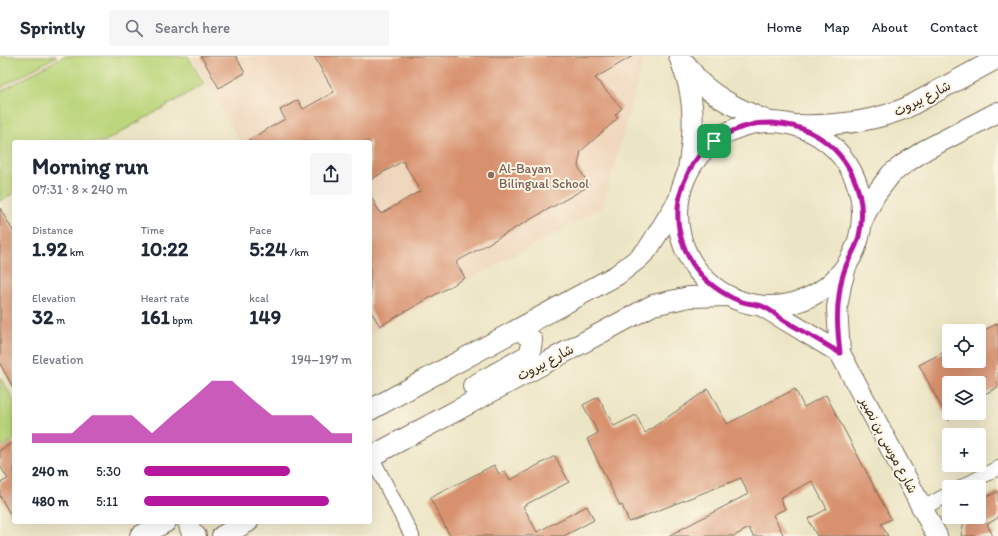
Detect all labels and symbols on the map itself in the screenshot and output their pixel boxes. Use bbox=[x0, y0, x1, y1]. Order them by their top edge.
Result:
street label: شارع بيروت bbox=[891, 78, 954, 121]
pin bbox=[697, 124, 731, 158]
place label: Al-Bayan Bilingual School bbox=[499, 161, 589, 191]
marker: Al-Bayan Bilingual School bbox=[486, 170, 496, 180]
street label: شارع بيروت bbox=[515, 341, 577, 385]
street label: شارع موسى بن نصير bbox=[855, 394, 920, 497]

